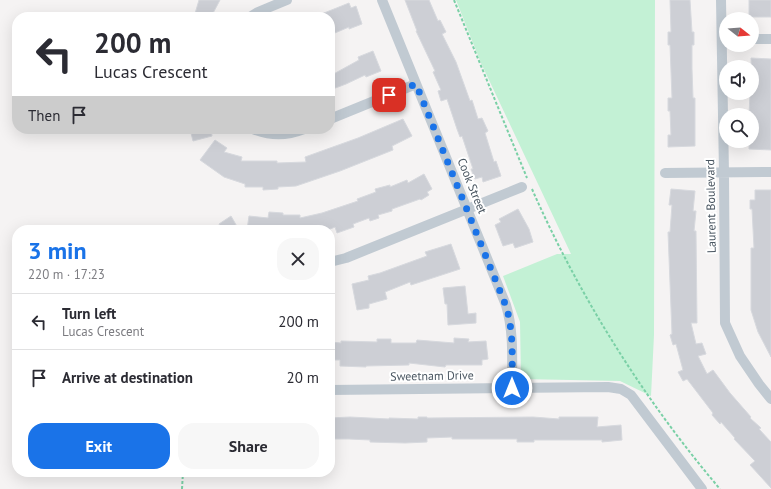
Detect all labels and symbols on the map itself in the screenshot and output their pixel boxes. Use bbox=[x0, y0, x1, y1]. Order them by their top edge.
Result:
north arrow bbox=[719, 12, 759, 52]
pin bbox=[372, 78, 406, 112]
street label: Cook Street bbox=[455, 156, 490, 216]
street label: Laurent Boulevard bbox=[702, 159, 719, 253]
street label: Sweetnam Drive bbox=[390, 367, 474, 384]
position arrow bbox=[491, 367, 533, 409]

